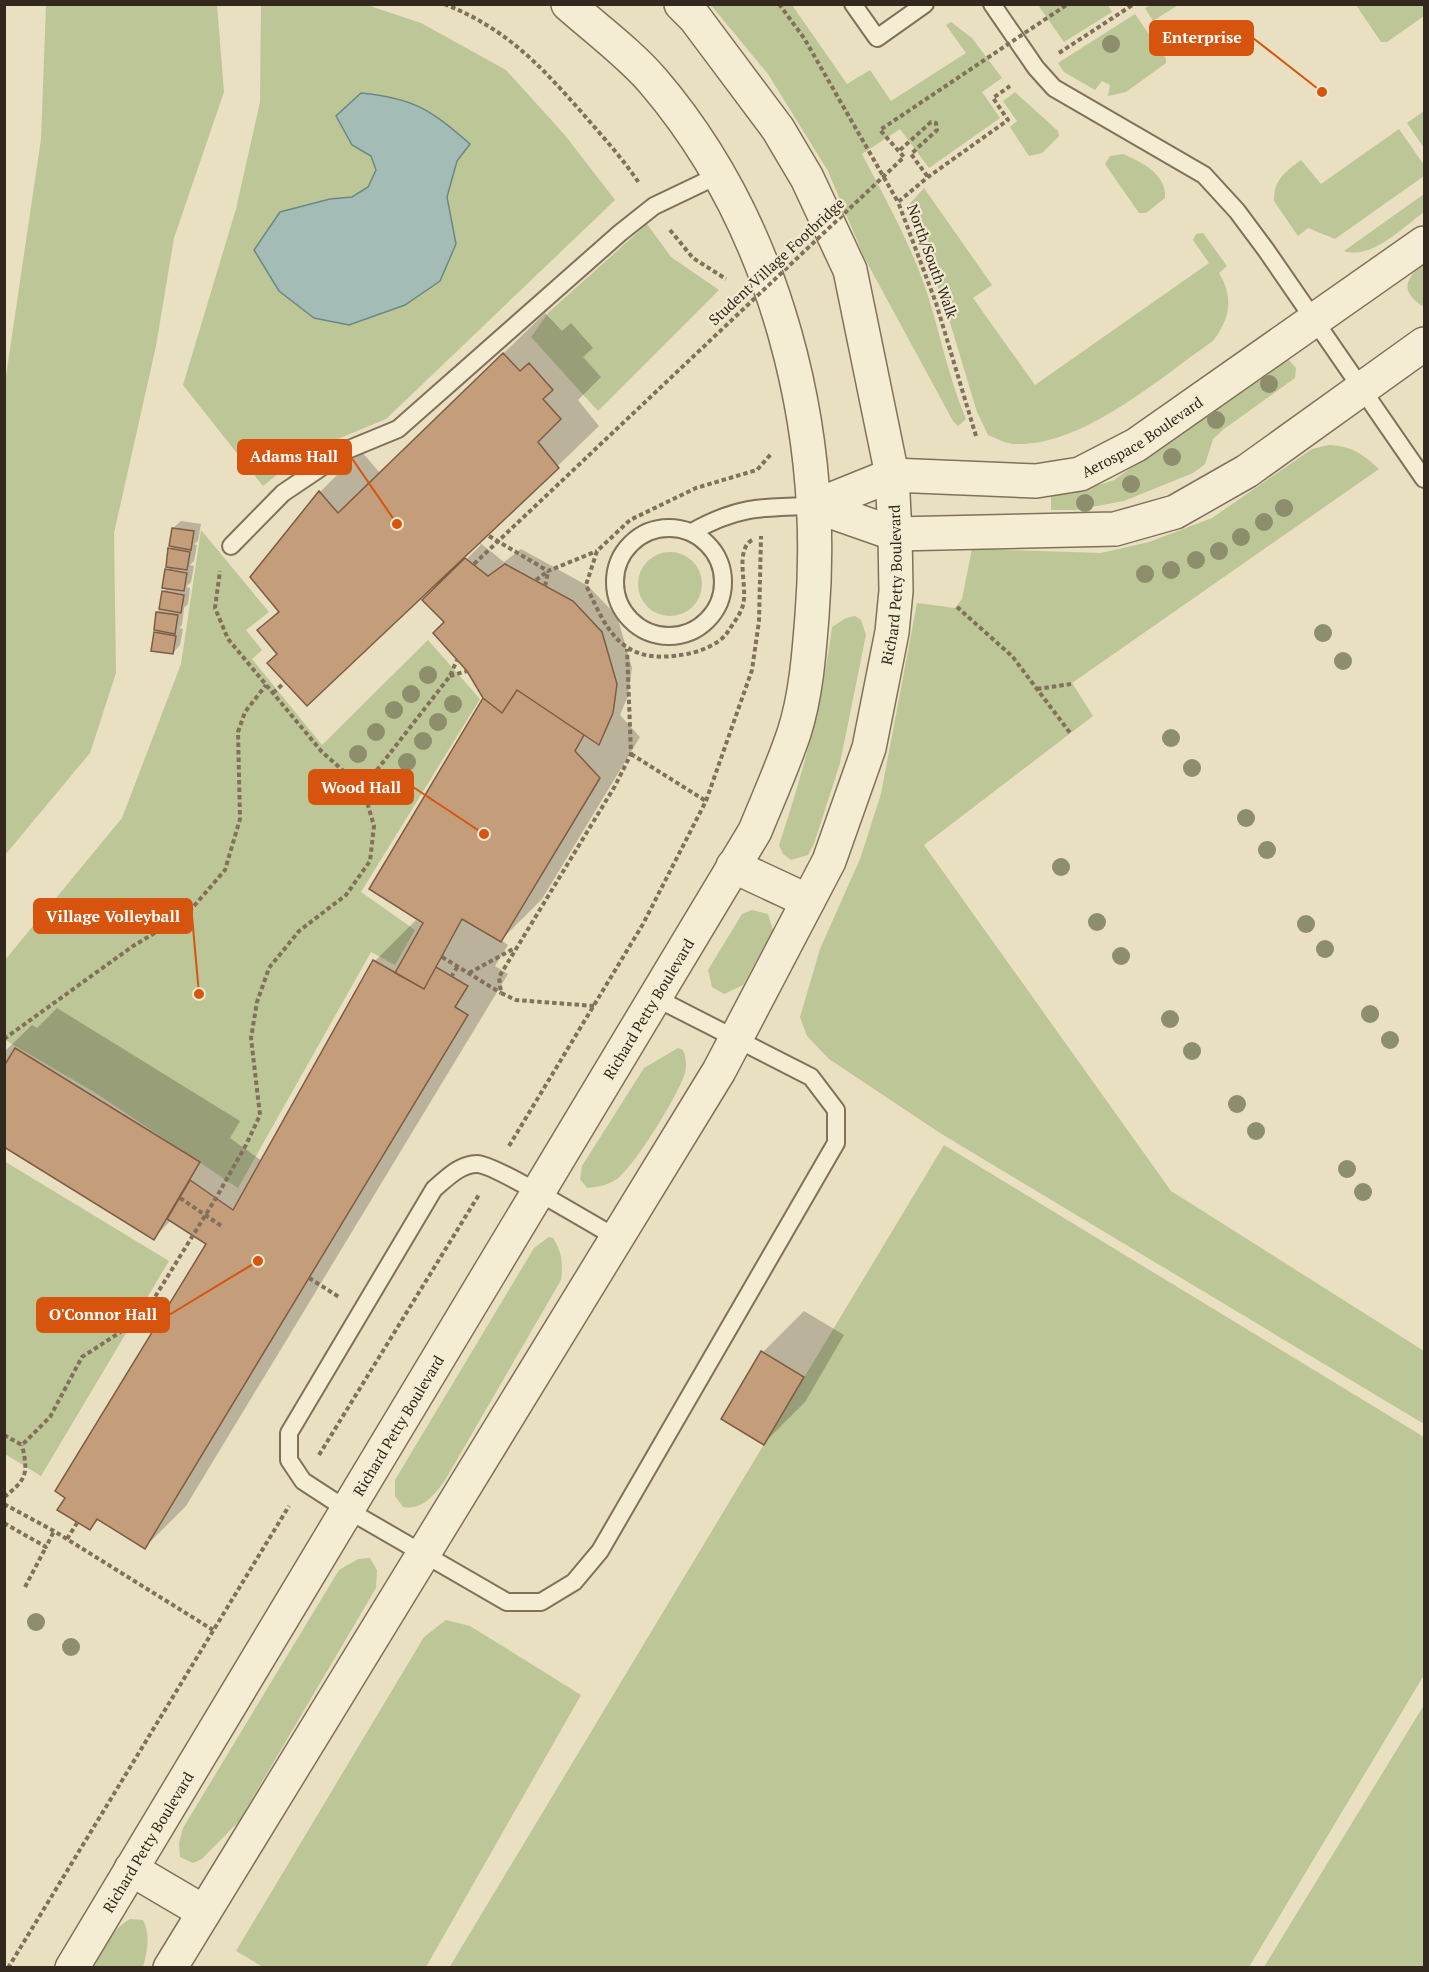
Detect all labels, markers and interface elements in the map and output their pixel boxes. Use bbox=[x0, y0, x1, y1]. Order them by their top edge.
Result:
callout: Enterprise bbox=[1150, 21, 1253, 55]
text: Enterprise bbox=[1162, 26, 1242, 48]
street label: Student Village Footbridge bbox=[704, 193, 848, 329]
street label: North/South Walk bbox=[903, 201, 963, 321]
street label: Aerospace Boulevard bbox=[1078, 392, 1206, 482]
callout: Adams Hall bbox=[238, 440, 351, 474]
text: Adams Hall bbox=[250, 445, 338, 467]
street label: Richard Petty Boulevard bbox=[876, 504, 906, 667]
callout: Wood Hall bbox=[309, 770, 413, 804]
text: Wood Hall bbox=[321, 776, 401, 798]
callout: Village Volleyball bbox=[34, 899, 192, 933]
text: Village Volleyball bbox=[46, 905, 180, 927]
street label: Richard Petty Boulevard bbox=[598, 935, 698, 1083]
callout: O'Connor Hall bbox=[37, 1298, 169, 1332]
text: O'Connor Hall bbox=[49, 1303, 157, 1325]
street label: Richard Petty Boulevard bbox=[348, 1351, 448, 1499]
street label: Richard Petty Boulevard bbox=[98, 1768, 198, 1916]

